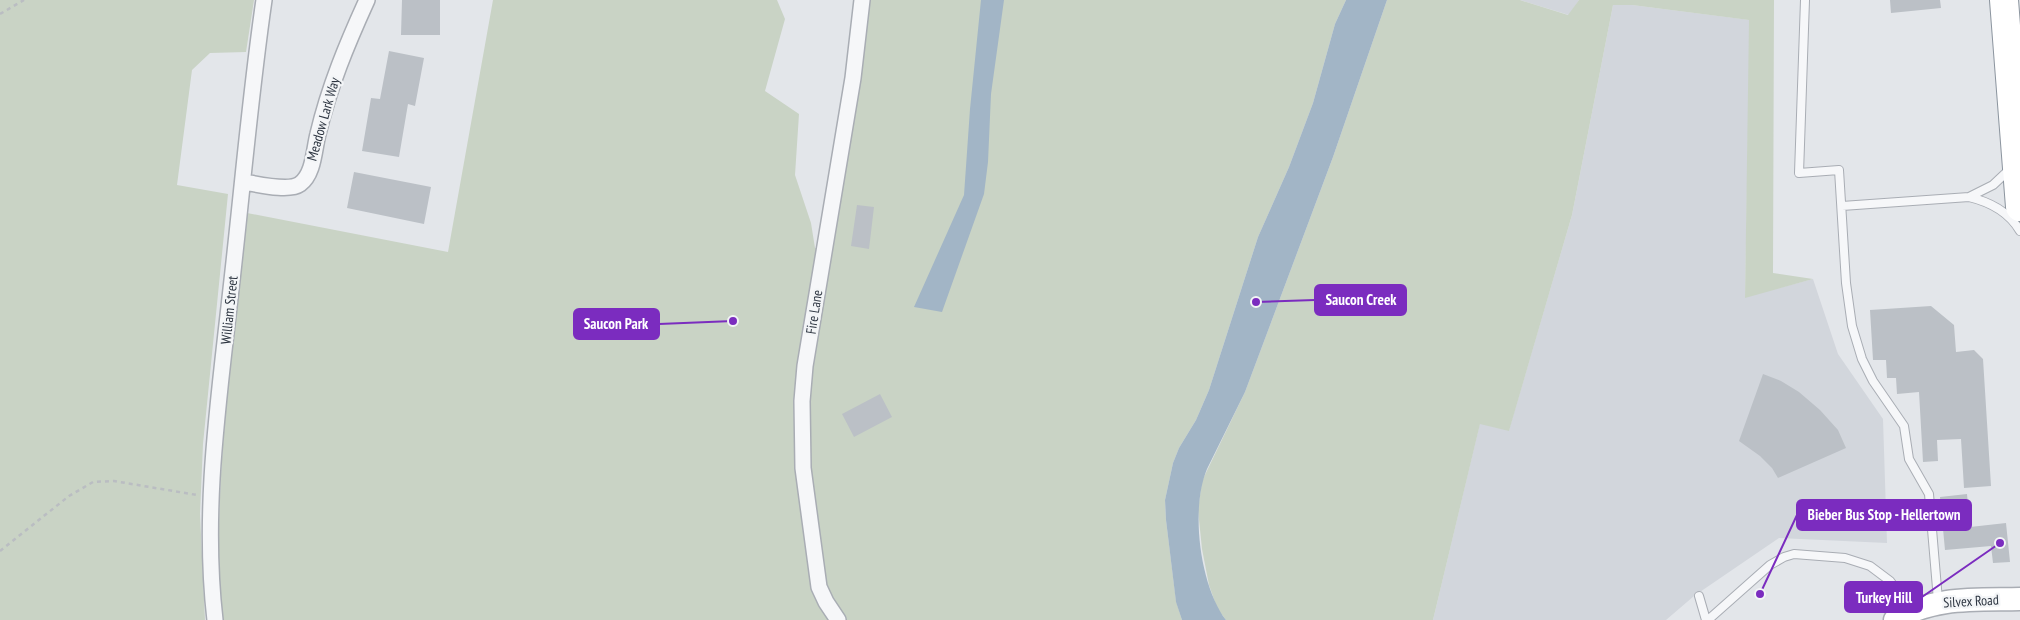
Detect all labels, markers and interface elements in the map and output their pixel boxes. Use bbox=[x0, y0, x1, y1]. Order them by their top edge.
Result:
street label: Meadow Lark Way bbox=[303, 75, 344, 163]
street label: William Street bbox=[216, 275, 242, 345]
callout: Saucon Creek bbox=[1315, 285, 1406, 315]
street label: Fire Lane bbox=[802, 288, 826, 335]
text: Saucon Creek bbox=[1326, 290, 1397, 309]
callout: Saucon Park bbox=[574, 309, 659, 339]
text: Saucon Park bbox=[584, 314, 649, 333]
callout: Bieber Bus Stop - Hellertown bbox=[1797, 500, 1971, 530]
text: Bieber Bus Stop - Hellertown bbox=[1808, 505, 1961, 524]
callout: Turkey Hill bbox=[1845, 582, 1922, 612]
text: Turkey Hill bbox=[1856, 588, 1913, 607]
street label: Silvex Road bbox=[1943, 591, 1999, 611]

